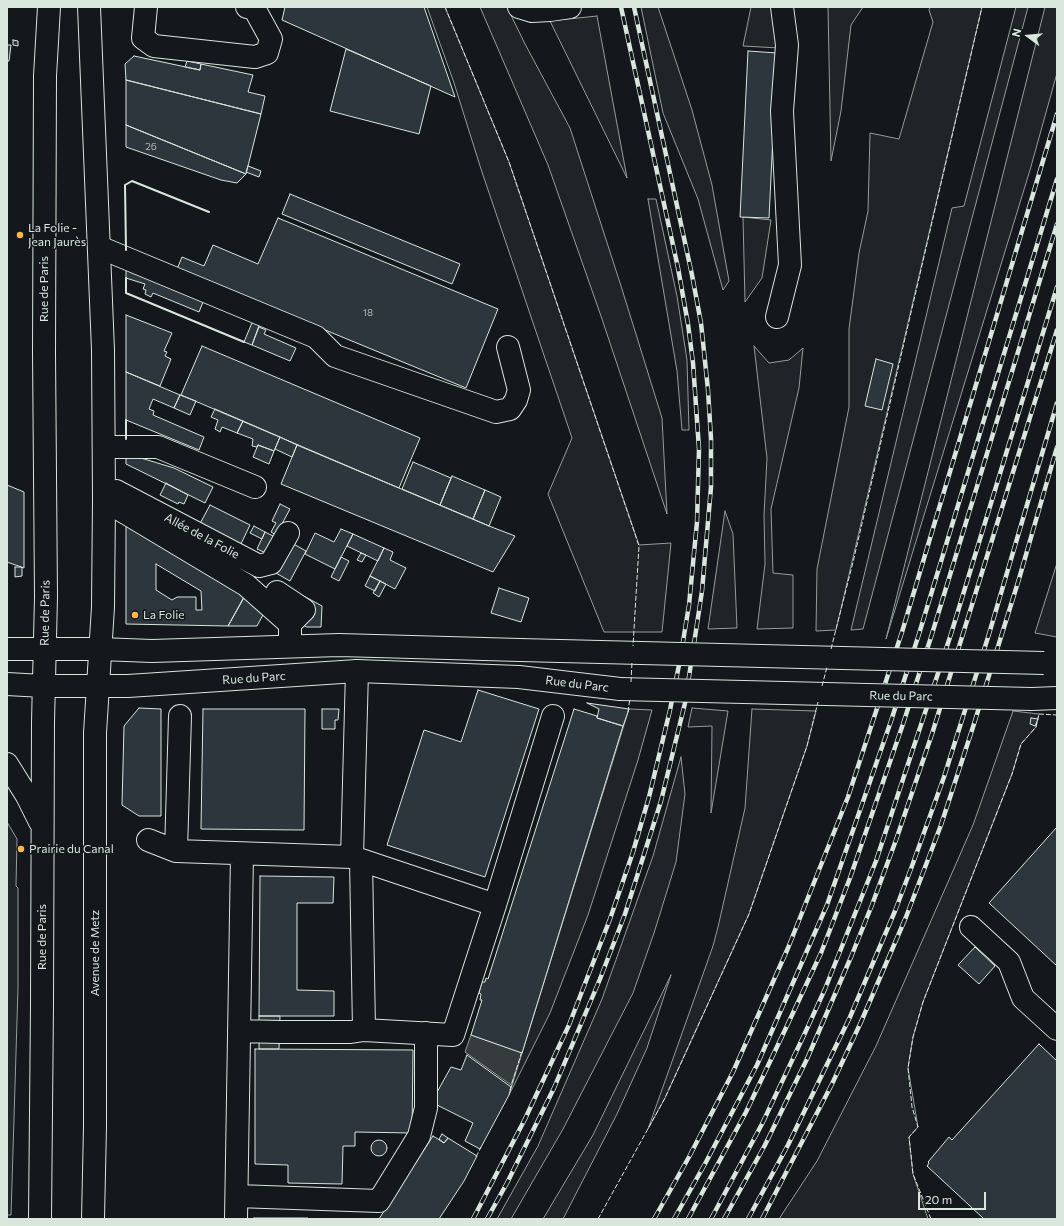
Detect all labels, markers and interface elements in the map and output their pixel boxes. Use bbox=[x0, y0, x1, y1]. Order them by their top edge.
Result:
north arrow bbox=[1008, 16, 1048, 56]
text: N bbox=[1009, 27, 1023, 38]
house number: 26 bbox=[145, 141, 157, 153]
place label: La Folie - Jean Jaurès bbox=[28, 221, 86, 249]
marker: La Folie - Jean Jaurès bbox=[15, 230, 25, 240]
street label: Rue de Paris bbox=[37, 256, 51, 322]
house number: 18 bbox=[363, 307, 373, 319]
street label: Allée de la Folie bbox=[162, 510, 242, 562]
street label: Rue de Paris bbox=[37, 580, 53, 646]
place label: La Folie bbox=[143, 608, 185, 622]
marker: La Folie bbox=[130, 610, 140, 620]
street label: Rue du Parc bbox=[222, 669, 286, 687]
street label: Rue du Parc bbox=[545, 673, 609, 695]
street label: Rue du Parc bbox=[869, 688, 933, 704]
place label: Prairie du Canal bbox=[29, 842, 114, 856]
marker: Prairie du Canal bbox=[16, 844, 26, 854]
street label: Rue de Paris bbox=[35, 904, 49, 970]
street label: Avenue de Metz bbox=[88, 910, 102, 996]
scale bar bbox=[920, 1184, 988, 1210]
text: 20 m bbox=[925, 1192, 952, 1206]

